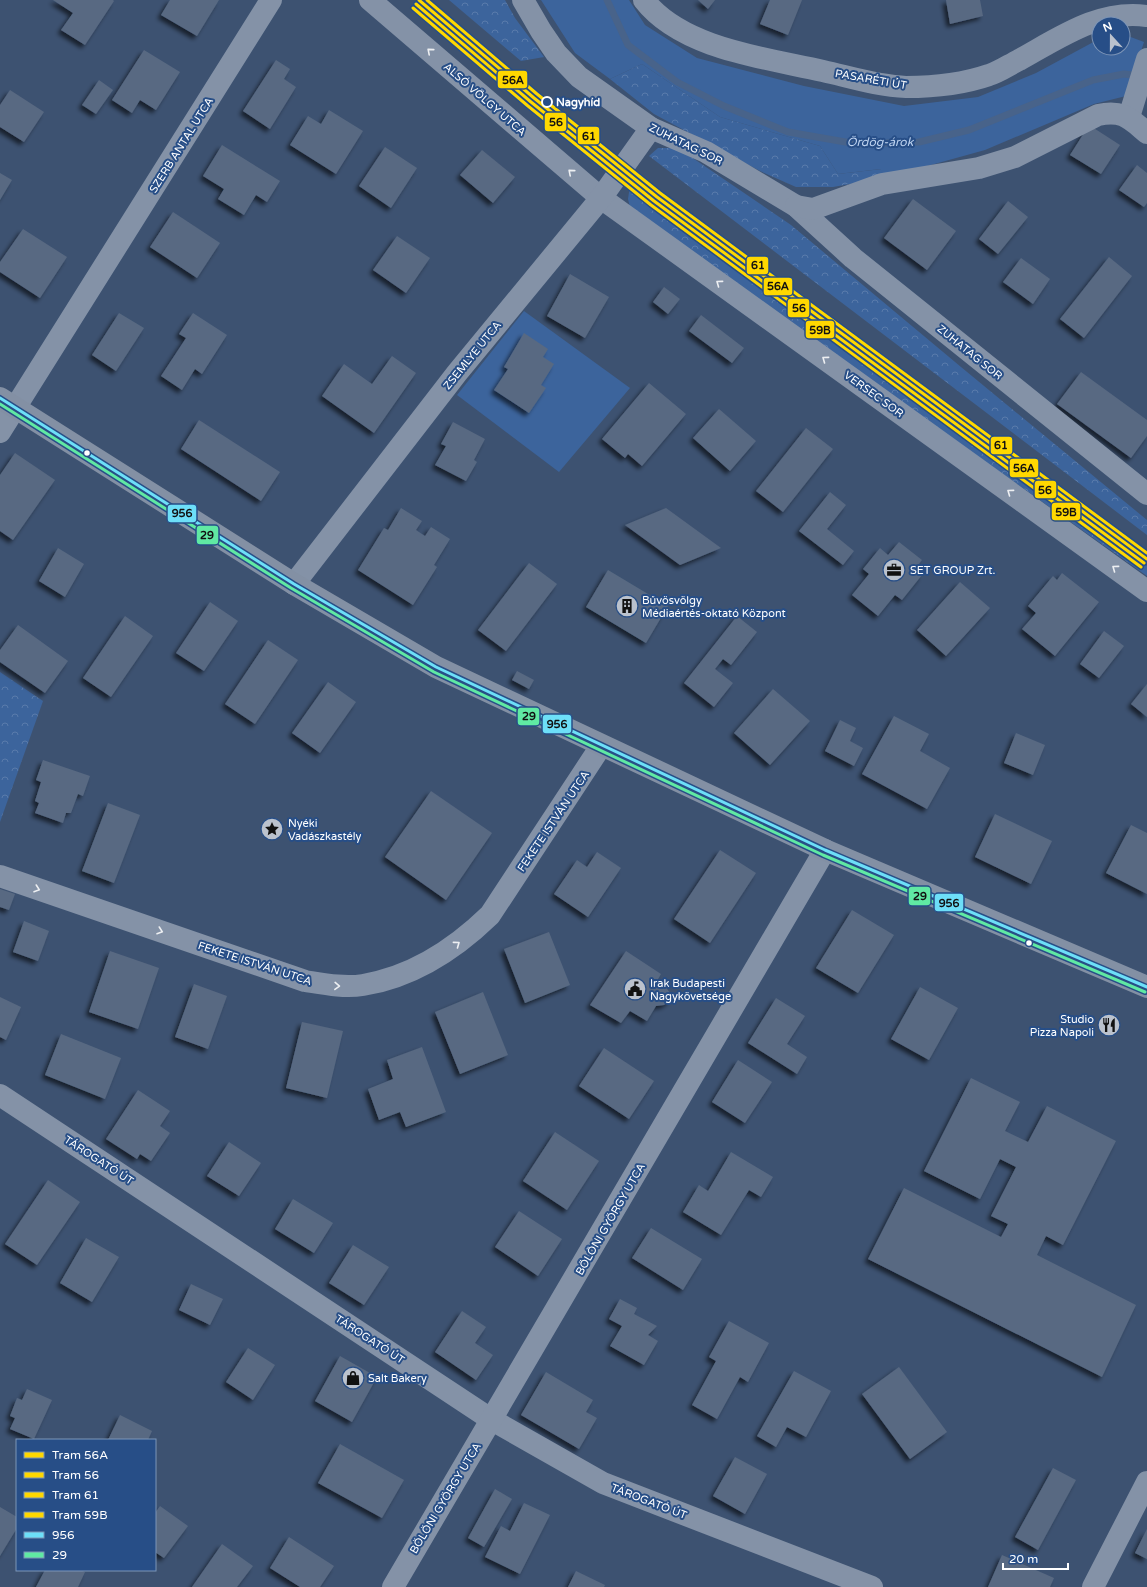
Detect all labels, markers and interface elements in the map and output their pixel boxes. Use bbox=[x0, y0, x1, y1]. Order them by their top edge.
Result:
north arrow bbox=[1091, 16, 1131, 56]
text: N bbox=[1101, 19, 1114, 35]
one-way arrow bbox=[427, 49, 435, 56]
street label: ALSÓ VÖLGY UTCA bbox=[441, 59, 529, 139]
street label: PASARÉTI ÚT bbox=[834, 66, 908, 92]
line badge: 56A bbox=[497, 70, 528, 89]
text: 56A bbox=[502, 74, 524, 87]
street label: SZERB ANTAL UTCA bbox=[147, 95, 216, 195]
marker: Nagyhíd bbox=[541, 96, 553, 108]
place label: Nagyhíd bbox=[556, 96, 600, 110]
line badge: 56 bbox=[544, 112, 567, 132]
text: 56 bbox=[549, 116, 563, 129]
street label: ZUHATAG SOR bbox=[647, 121, 725, 168]
line badge: 61 bbox=[577, 126, 600, 145]
text: 61 bbox=[582, 130, 596, 143]
water label: Ördög-árok bbox=[847, 135, 915, 149]
one-way arrow bbox=[569, 170, 576, 177]
line badge: 61 bbox=[746, 256, 769, 275]
text: 61 bbox=[751, 259, 765, 272]
line badge: 56A bbox=[763, 277, 793, 296]
text: 56A bbox=[767, 280, 789, 293]
one-way arrow bbox=[717, 281, 724, 288]
line badge: 56 bbox=[787, 298, 810, 318]
text: 56 bbox=[792, 302, 806, 315]
street label: ZSEMLYE UTCA bbox=[441, 318, 504, 392]
line badge: 59B bbox=[805, 320, 835, 339]
street label: ZUHATAG SOR bbox=[935, 322, 1005, 383]
text: 59B bbox=[809, 324, 831, 337]
one-way arrow bbox=[822, 356, 829, 364]
street label: VERSEC SOR bbox=[841, 368, 906, 420]
line badge: 61 bbox=[990, 436, 1013, 455]
text: 61 bbox=[994, 439, 1008, 452]
unlabelled marker bbox=[82, 448, 92, 458]
line badge: 56A bbox=[1009, 458, 1039, 478]
text: 56A bbox=[1013, 462, 1035, 475]
line badge: 56 bbox=[1034, 480, 1057, 499]
text: 56 bbox=[1038, 484, 1052, 497]
one-way arrow bbox=[1007, 489, 1014, 497]
line badge: 59B bbox=[1051, 502, 1081, 521]
line badge: 956 bbox=[167, 504, 197, 523]
text: 59B bbox=[1055, 506, 1077, 519]
text: 956 bbox=[172, 507, 192, 520]
line badge: 29 bbox=[196, 525, 219, 545]
text: 29 bbox=[200, 529, 214, 542]
office icon: SET GROUP Zrt. bbox=[881, 557, 907, 583]
place label: SET GROUP Zrt. bbox=[910, 564, 995, 577]
one-way arrow bbox=[1113, 566, 1120, 573]
building icon: Bűvösvölgy Médiaértés-oktató Központ bbox=[614, 593, 640, 619]
place label: Bűvösvölgy Médiaértés-oktató Központ bbox=[642, 594, 786, 620]
line badge: 29 bbox=[517, 707, 540, 726]
text: 29 bbox=[522, 710, 536, 723]
line badge: 956 bbox=[542, 714, 572, 734]
text: 956 bbox=[547, 718, 567, 731]
street label: FEKETE ISTVÁN UTCA bbox=[514, 768, 592, 874]
place icon: Nyéki Vadászkastély bbox=[259, 816, 285, 842]
place label: Nyéki Vadászkastély bbox=[288, 817, 361, 843]
one-way arrow bbox=[33, 884, 40, 893]
line badge: 29 bbox=[908, 886, 931, 906]
text: 29 bbox=[913, 890, 927, 903]
line badge: 956 bbox=[934, 893, 964, 912]
text: 956 bbox=[939, 897, 959, 910]
one-way arrow bbox=[156, 926, 163, 935]
street label: FEKETE ISTVÁN UTCA bbox=[196, 938, 314, 988]
unlabelled marker bbox=[1024, 938, 1034, 948]
one-way arrow bbox=[453, 941, 460, 948]
public building icon: Irak Budapesti Nagykövetsége bbox=[622, 976, 648, 1002]
place label: Irak Budapesti Nagykövetsége bbox=[650, 977, 731, 1003]
one-way arrow bbox=[334, 981, 340, 990]
restaurant icon: Studio Pizza Napoli bbox=[1096, 1012, 1122, 1038]
place label: Studio Pizza Napoli bbox=[1030, 1013, 1094, 1039]
street label: TÁROGATÓ ÚT bbox=[62, 1132, 137, 1188]
street label: BÖLÖNI GYÖRGY UTCA bbox=[573, 1161, 648, 1278]
street label: TÁROGATÓ ÚT bbox=[333, 1311, 408, 1367]
shop icon: Salt Bakery bbox=[340, 1365, 366, 1391]
place label: Salt Bakery bbox=[368, 1372, 427, 1385]
legend bbox=[16, 1439, 156, 1571]
street label: BÖLÖNI GYÖRGY UTCA bbox=[407, 1440, 484, 1556]
text: Tram 56A bbox=[52, 1448, 108, 1462]
text: Tram 56 bbox=[52, 1468, 99, 1482]
street label: TÁROGATÓ ÚT bbox=[609, 1480, 689, 1522]
text: Tram 61 bbox=[52, 1488, 99, 1502]
text: Tram 59B bbox=[52, 1508, 107, 1522]
text: 956 bbox=[52, 1528, 75, 1542]
scale bar bbox=[1003, 1545, 1068, 1571]
text: 29 bbox=[52, 1548, 67, 1562]
text: 20 m bbox=[1009, 1552, 1038, 1566]

